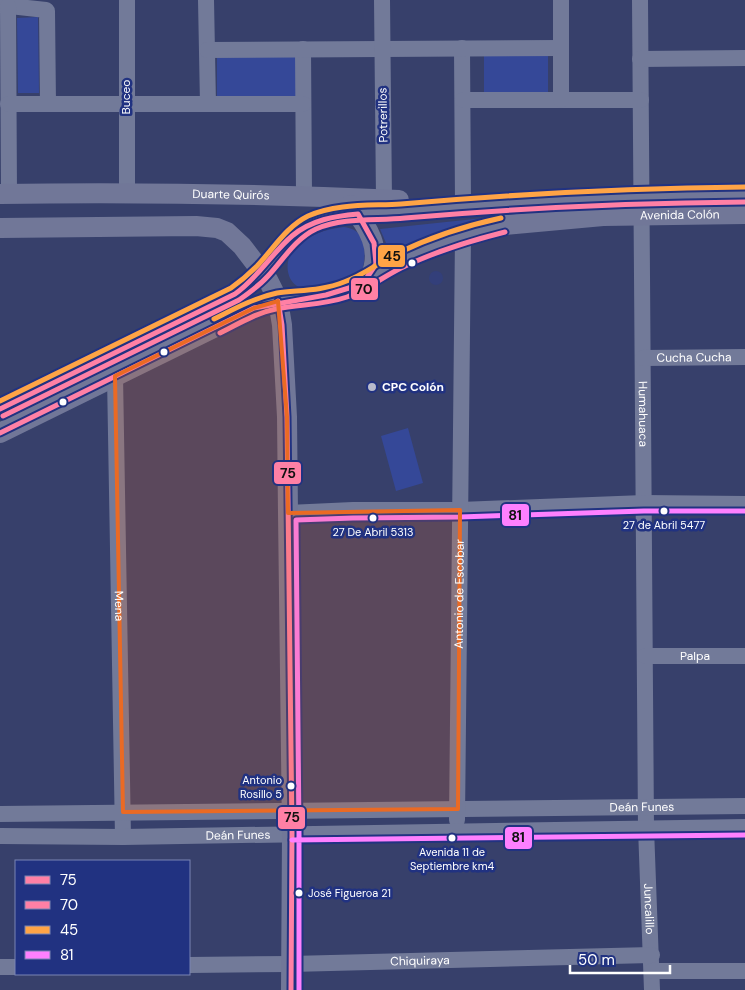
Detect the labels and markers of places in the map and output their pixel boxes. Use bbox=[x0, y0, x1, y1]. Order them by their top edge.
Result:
unlabelled marker bbox=[407, 258, 417, 268]
unlabelled marker bbox=[159, 347, 169, 357]
place label: CPC Colón bbox=[382, 379, 444, 395]
marker: CPC Colón bbox=[366, 381, 378, 393]
unlabelled marker bbox=[58, 397, 68, 407]
marker: 27 de Abril 5477 bbox=[659, 506, 669, 516]
marker: 27 De Abril 5313 bbox=[368, 513, 378, 523]
place label: 27 de Abril 5477 bbox=[623, 518, 705, 532]
place label: 27 De Abril 5313 bbox=[333, 525, 413, 539]
place label: Antonio Rosillo 5 bbox=[240, 773, 282, 801]
marker: Antonio Rosillo 5 bbox=[286, 781, 296, 791]
marker: Avenida 11 de Septiembre km4 bbox=[447, 833, 457, 843]
place label: Avenida 11 de Septiembre km4 bbox=[410, 845, 494, 873]
place label: José Figueroa 21 bbox=[308, 886, 391, 900]
marker: José Figueroa 21 bbox=[294, 888, 304, 898]

